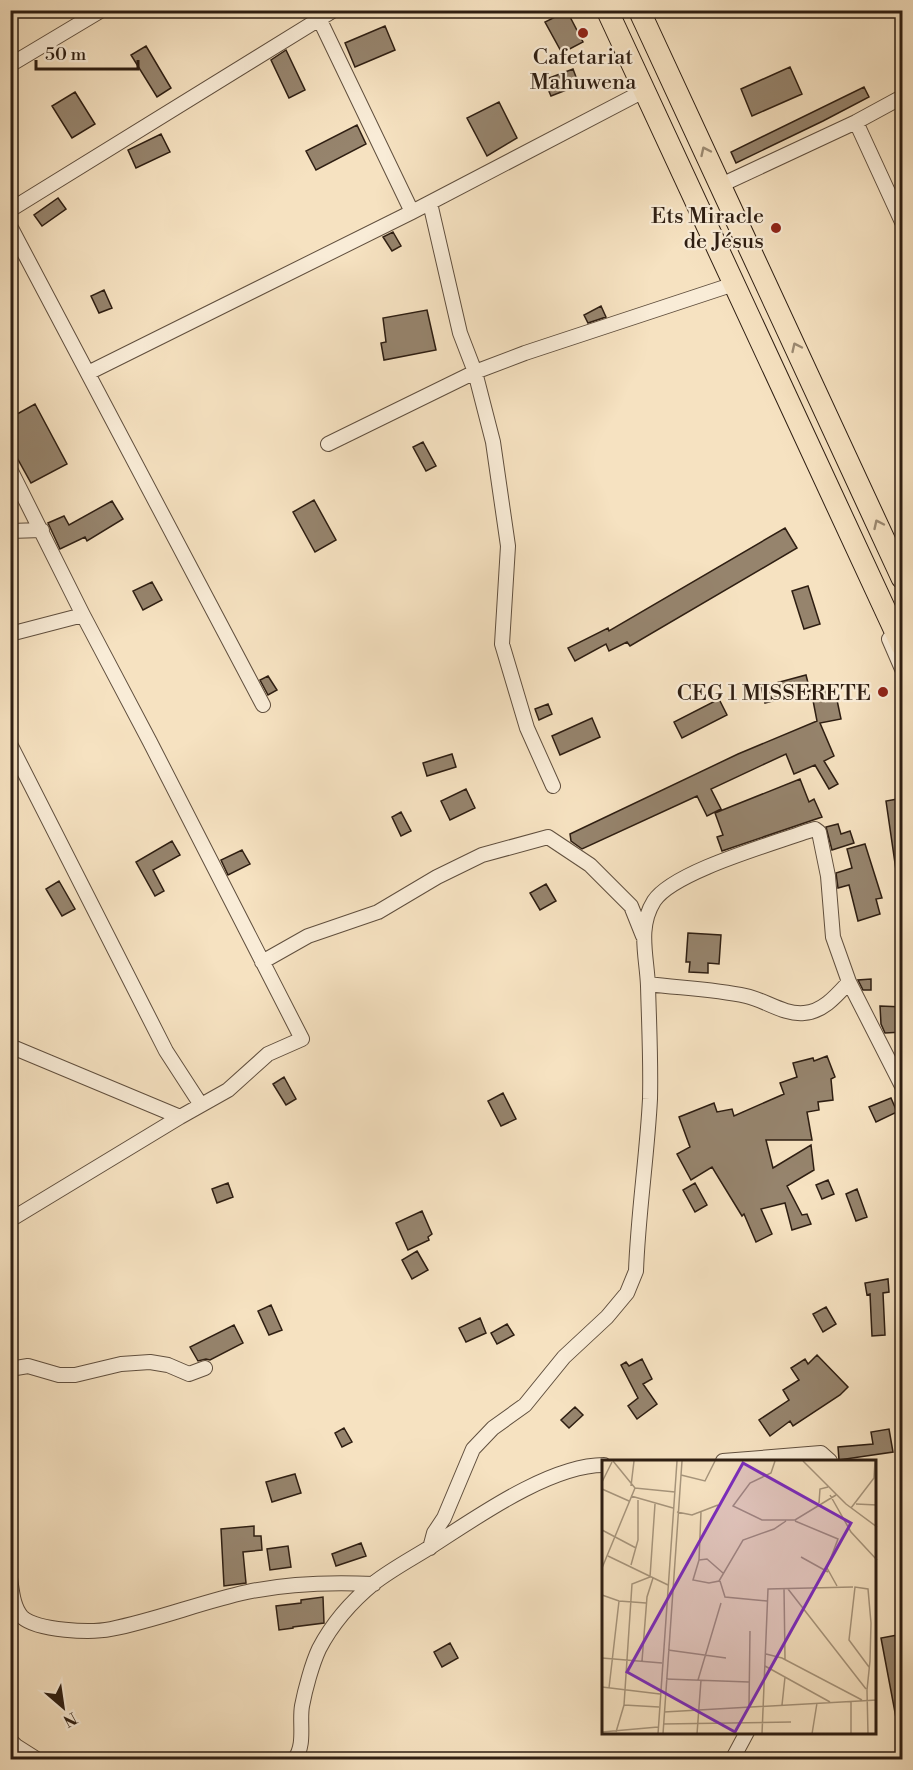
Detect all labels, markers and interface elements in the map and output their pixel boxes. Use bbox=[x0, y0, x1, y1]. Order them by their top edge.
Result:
marker: Cafetariat Mahuwena bbox=[576, 26, 590, 40]
scale bar bbox=[36, 33, 138, 71]
text: 50 m bbox=[45, 43, 87, 66]
place label: Cafetariat Mahuwena bbox=[530, 44, 637, 96]
one-way arrow bbox=[701, 147, 713, 158]
place label: Ets Miracle de Jésus bbox=[651, 203, 764, 255]
marker: Ets Miracle de Jésus bbox=[769, 221, 783, 235]
one-way arrow bbox=[792, 343, 804, 354]
one-way arrow bbox=[873, 520, 885, 531]
place label: CEG 1 MISSERETE bbox=[677, 680, 871, 707]
marker: CEG 1 MISSERETE bbox=[876, 685, 890, 699]
inset map bbox=[602, 1460, 877, 1734]
north arrow bbox=[33, 1677, 93, 1737]
text: N bbox=[59, 1707, 80, 1731]

